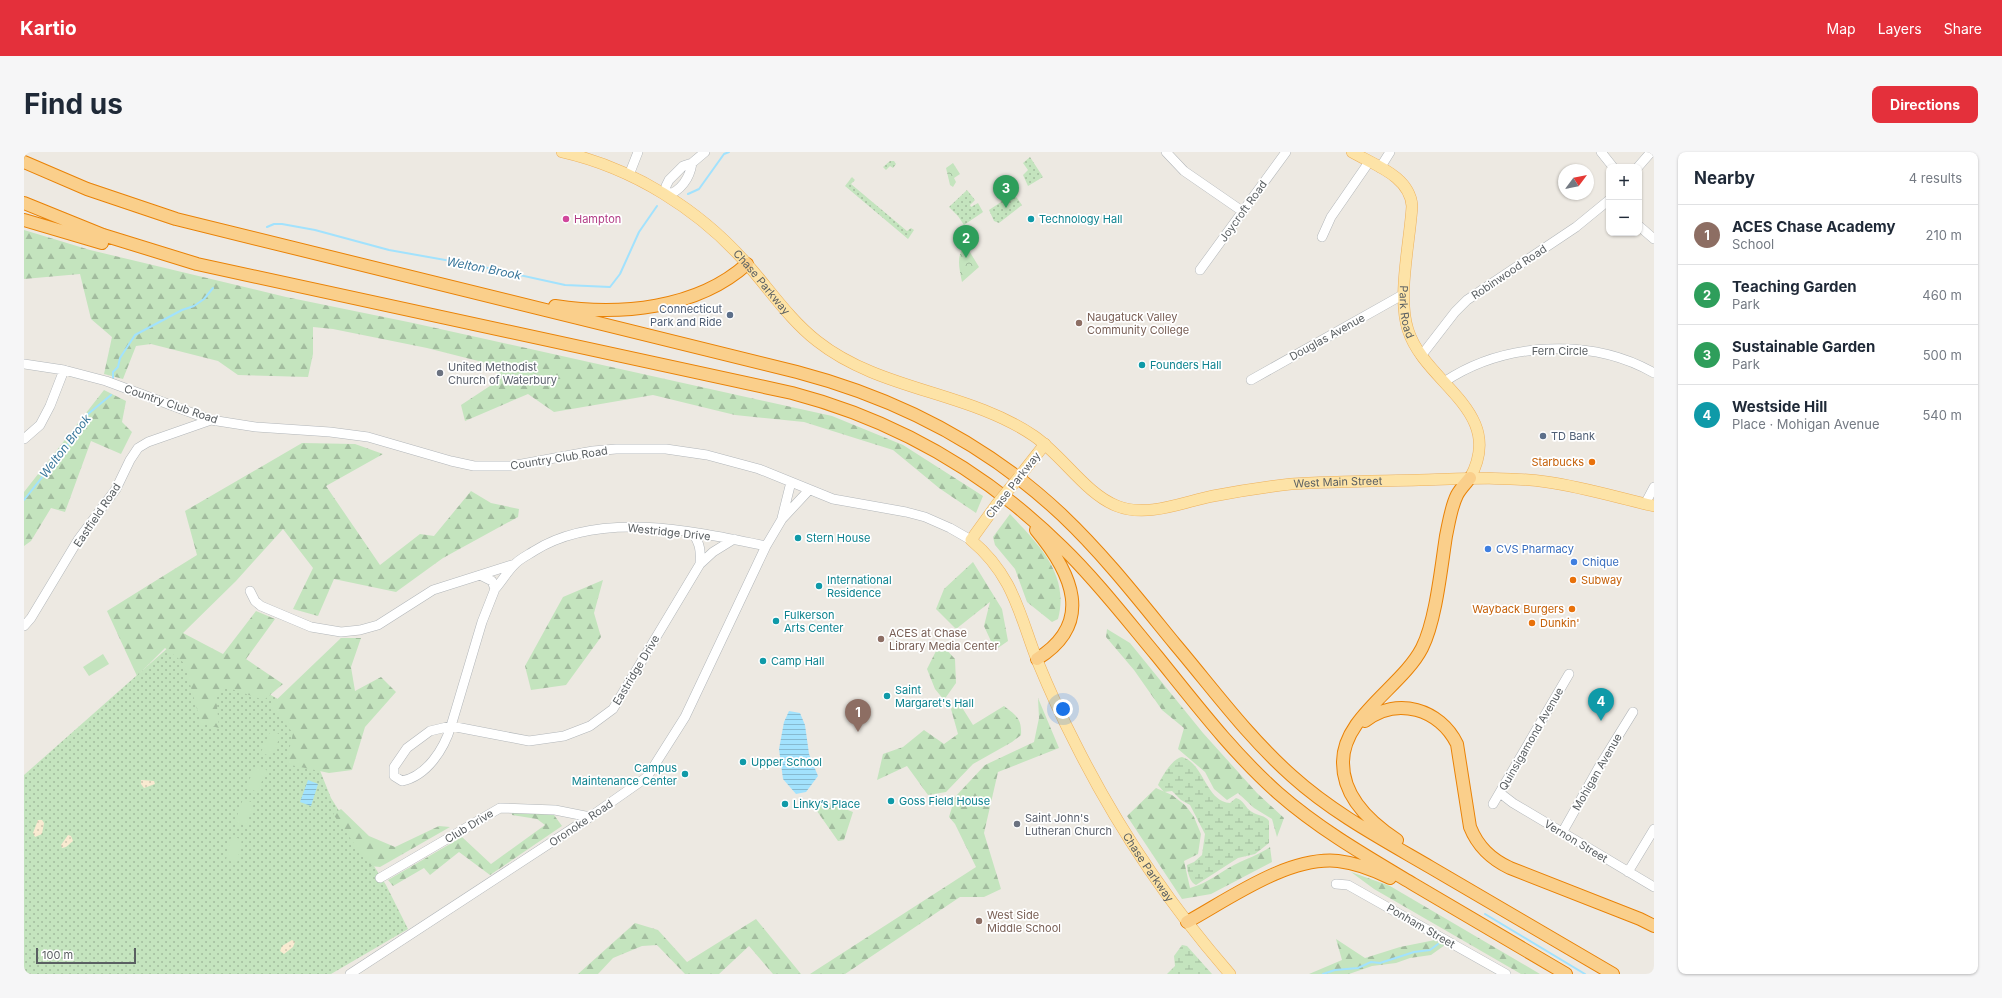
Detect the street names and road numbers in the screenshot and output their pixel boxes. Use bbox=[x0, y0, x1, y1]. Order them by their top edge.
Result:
street label: Joycroft Road bbox=[1216, 178, 1270, 244]
street label: Robinwood Road bbox=[1469, 242, 1549, 302]
street label: Chase Parkway bbox=[730, 247, 793, 318]
street label: Park Road bbox=[1397, 285, 1417, 340]
street label: Douglas Avenue bbox=[1287, 310, 1367, 364]
street label: Fern Circle bbox=[1532, 344, 1588, 358]
street label: Country Club Road bbox=[122, 381, 220, 427]
street label: Country Club Road bbox=[509, 443, 609, 473]
street label: Chase Parkway bbox=[983, 449, 1043, 521]
street label: West Main Street bbox=[1293, 474, 1383, 491]
street label: Eastfield Road bbox=[70, 480, 124, 550]
street label: Westridge Drive bbox=[627, 521, 711, 543]
street label: Eastridge Drive bbox=[610, 632, 662, 708]
street label: Quinsigamond Avenue bbox=[1496, 685, 1566, 793]
street label: Mohigan Avenue bbox=[1569, 731, 1625, 813]
street label: Oronoke Road bbox=[546, 797, 616, 849]
street label: Club Drive bbox=[442, 806, 496, 846]
street label: Vernon Street bbox=[1542, 817, 1611, 866]
street label: Chase Parkway bbox=[1120, 830, 1177, 905]
street label: Ponham Street bbox=[1384, 901, 1458, 951]

